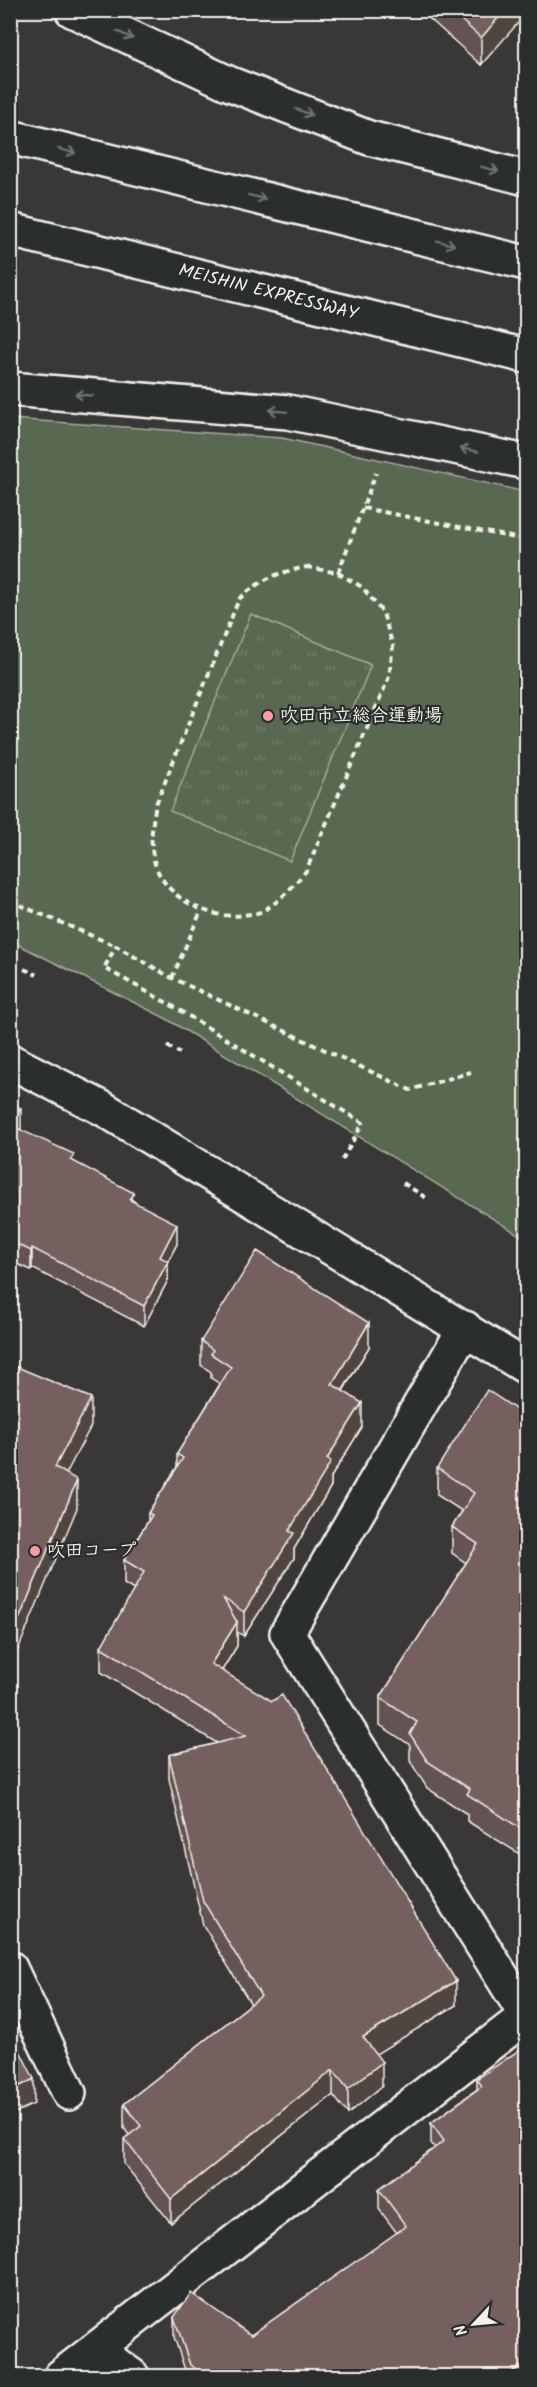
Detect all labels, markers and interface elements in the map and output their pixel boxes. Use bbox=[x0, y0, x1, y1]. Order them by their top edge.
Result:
one-way arrow bbox=[115, 30, 133, 41]
one-way arrow bbox=[294, 107, 312, 118]
one-way arrow bbox=[58, 146, 77, 158]
one-way arrow bbox=[480, 163, 499, 175]
one-way arrow bbox=[247, 192, 266, 204]
one-way arrow bbox=[437, 238, 456, 250]
street label: MEISHIN EXPRESSWAY bbox=[175, 257, 361, 329]
one-way arrow bbox=[74, 389, 94, 400]
one-way arrow bbox=[269, 405, 289, 416]
one-way arrow bbox=[460, 444, 480, 455]
place label: 吹田市立総合運動場 bbox=[280, 702, 442, 731]
marker: 吹田市立総合運動場 bbox=[261, 709, 275, 723]
place label: 吹田コープ bbox=[47, 1537, 136, 1566]
marker: 吹田コープ bbox=[28, 1544, 42, 1558]
north arrow bbox=[444, 2294, 504, 2354]
text: N bbox=[448, 2320, 475, 2340]

